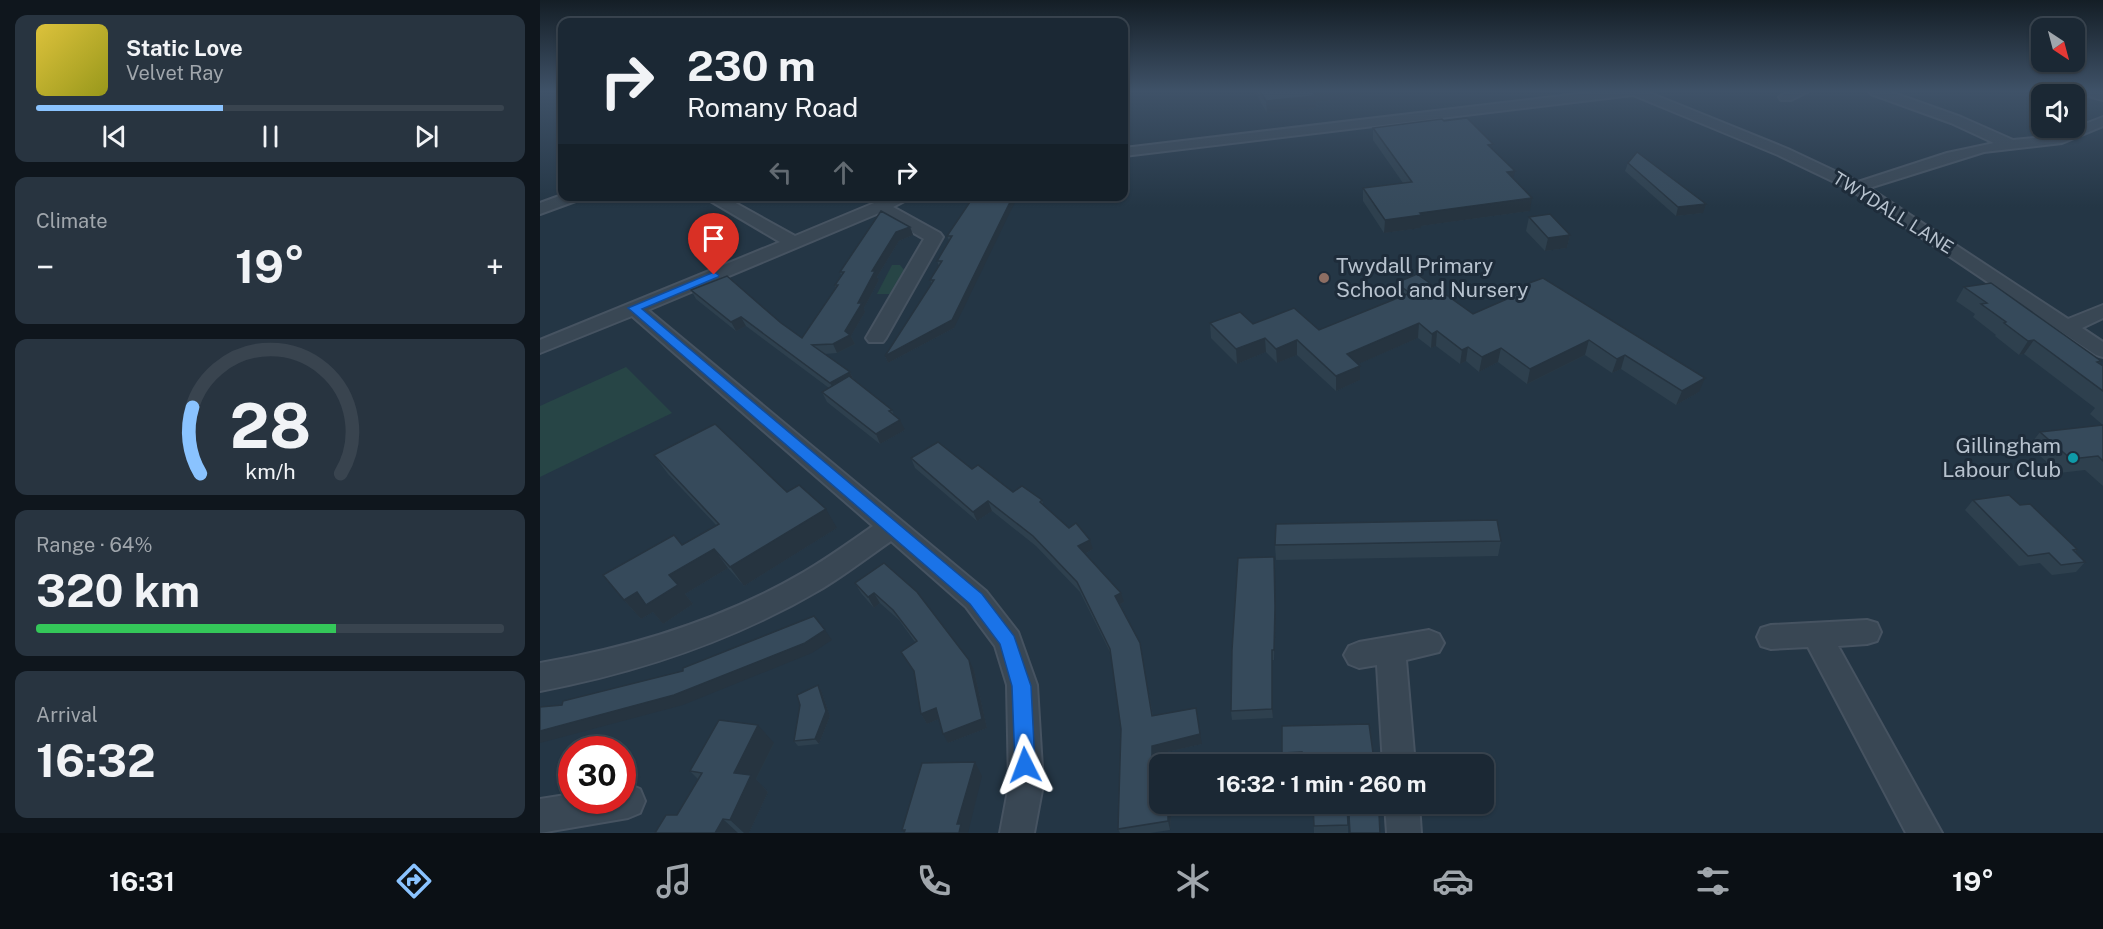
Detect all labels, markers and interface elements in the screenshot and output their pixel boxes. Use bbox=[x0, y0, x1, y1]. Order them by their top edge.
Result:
north arrow bbox=[2031, 18, 2085, 72]
map controls bbox=[2031, 18, 2085, 138]
text: Static Love bbox=[126, 35, 243, 61]
text: 230 m bbox=[687, 41, 816, 90]
icon: right bbox=[588, 42, 666, 120]
text: Velvet Ray bbox=[126, 61, 224, 85]
button: sound bbox=[2031, 84, 2085, 138]
text: Romany Road bbox=[687, 91, 858, 123]
icon: previous bbox=[98, 120, 131, 153]
icon: pause bbox=[254, 120, 287, 153]
icon: next bbox=[410, 120, 443, 153]
icon: left bbox=[764, 156, 797, 189]
icon: ahead bbox=[827, 156, 860, 189]
icon: right bbox=[890, 156, 923, 189]
street label: TWYDALL LANE bbox=[1829, 167, 1958, 258]
text: Climate bbox=[36, 209, 108, 233]
pin bbox=[688, 213, 739, 275]
icon: arrive bbox=[697, 222, 730, 255]
text: 19° bbox=[235, 240, 305, 293]
text: − bbox=[36, 248, 54, 286]
text: + bbox=[486, 248, 504, 286]
place label: Twydall Primary School and Nursery bbox=[1336, 253, 1529, 302]
marker: Twydall Primary School and Nursery bbox=[1317, 271, 1331, 285]
text: 28 bbox=[229, 389, 311, 462]
place label: Gillingham Labour Club bbox=[1942, 433, 2061, 482]
marker: Gillingham Labour Club bbox=[2066, 451, 2080, 465]
text: km/h bbox=[245, 459, 295, 484]
text: Range · 64% bbox=[36, 533, 153, 557]
text: 320 km bbox=[36, 564, 200, 617]
text: Arrival bbox=[36, 703, 98, 727]
position arrow bbox=[993, 733, 1057, 797]
text: 16:32 bbox=[36, 734, 156, 787]
speed limit sign: 30 bbox=[558, 736, 636, 814]
text: 16:32 · 1 min · 260 m bbox=[1217, 771, 1426, 797]
icon: directions bbox=[393, 860, 435, 902]
icon: music bbox=[653, 860, 695, 902]
icon: phone bbox=[913, 860, 955, 902]
icon: climate bbox=[1172, 860, 1214, 902]
icon: car bbox=[1432, 860, 1474, 902]
icon: filters bbox=[1692, 860, 1734, 902]
text: 16:31 bbox=[109, 865, 175, 897]
text: 19° bbox=[1952, 865, 1994, 897]

